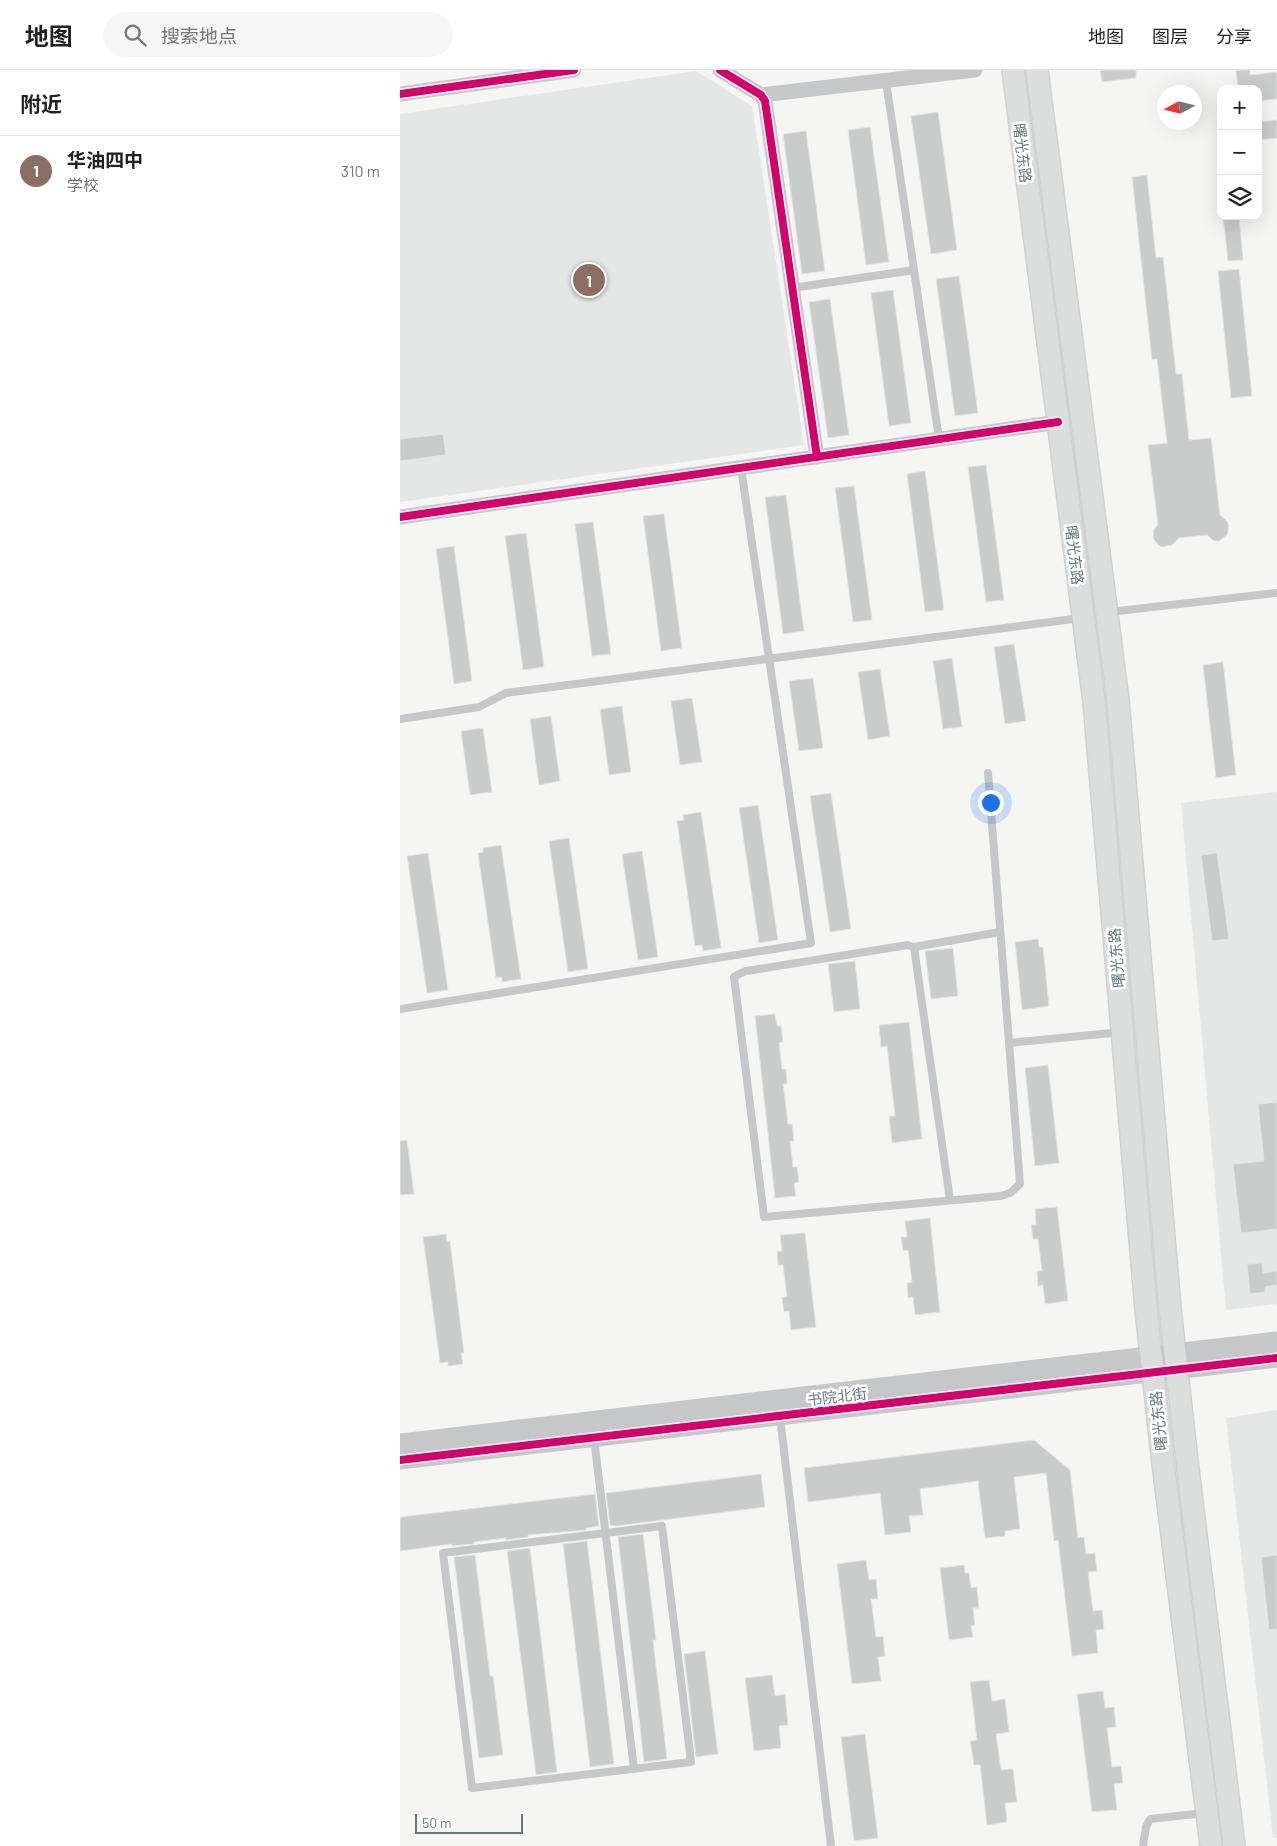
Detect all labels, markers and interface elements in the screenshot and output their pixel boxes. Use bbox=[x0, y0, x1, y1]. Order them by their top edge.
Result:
search box bbox=[103, 12, 453, 57]
text: 地图 bbox=[25, 21, 73, 50]
icon: search bbox=[121, 21, 149, 49]
text: 搜索地点 bbox=[161, 24, 237, 47]
text: 地图 bbox=[1088, 25, 1124, 47]
text: 图层 bbox=[1152, 25, 1188, 47]
text: 分享 bbox=[1216, 25, 1252, 47]
north arrow bbox=[1157, 85, 1202, 130]
map controls bbox=[1217, 85, 1262, 220]
button: + bbox=[1217, 85, 1262, 130]
text: 附近 bbox=[20, 91, 62, 116]
street label: 曙光东路 bbox=[1010, 122, 1036, 184]
button: − bbox=[1217, 130, 1262, 175]
text: 华油四中 bbox=[67, 148, 143, 171]
text: 1 bbox=[33, 161, 39, 180]
text: 310 m bbox=[341, 161, 380, 180]
text: 学校 bbox=[67, 175, 99, 194]
button: layers bbox=[1217, 175, 1262, 220]
pin: 1 bbox=[573, 261, 605, 299]
street label: 曙光东路 bbox=[1062, 524, 1088, 586]
your location bbox=[978, 790, 1004, 816]
street label: 曙光东路 bbox=[1104, 927, 1128, 989]
street label: 书院北街 bbox=[806, 1383, 868, 1409]
street label: 曙光东路 bbox=[1146, 1390, 1170, 1452]
scale bar bbox=[415, 1811, 522, 1834]
text: 50 m bbox=[422, 1814, 451, 1831]

